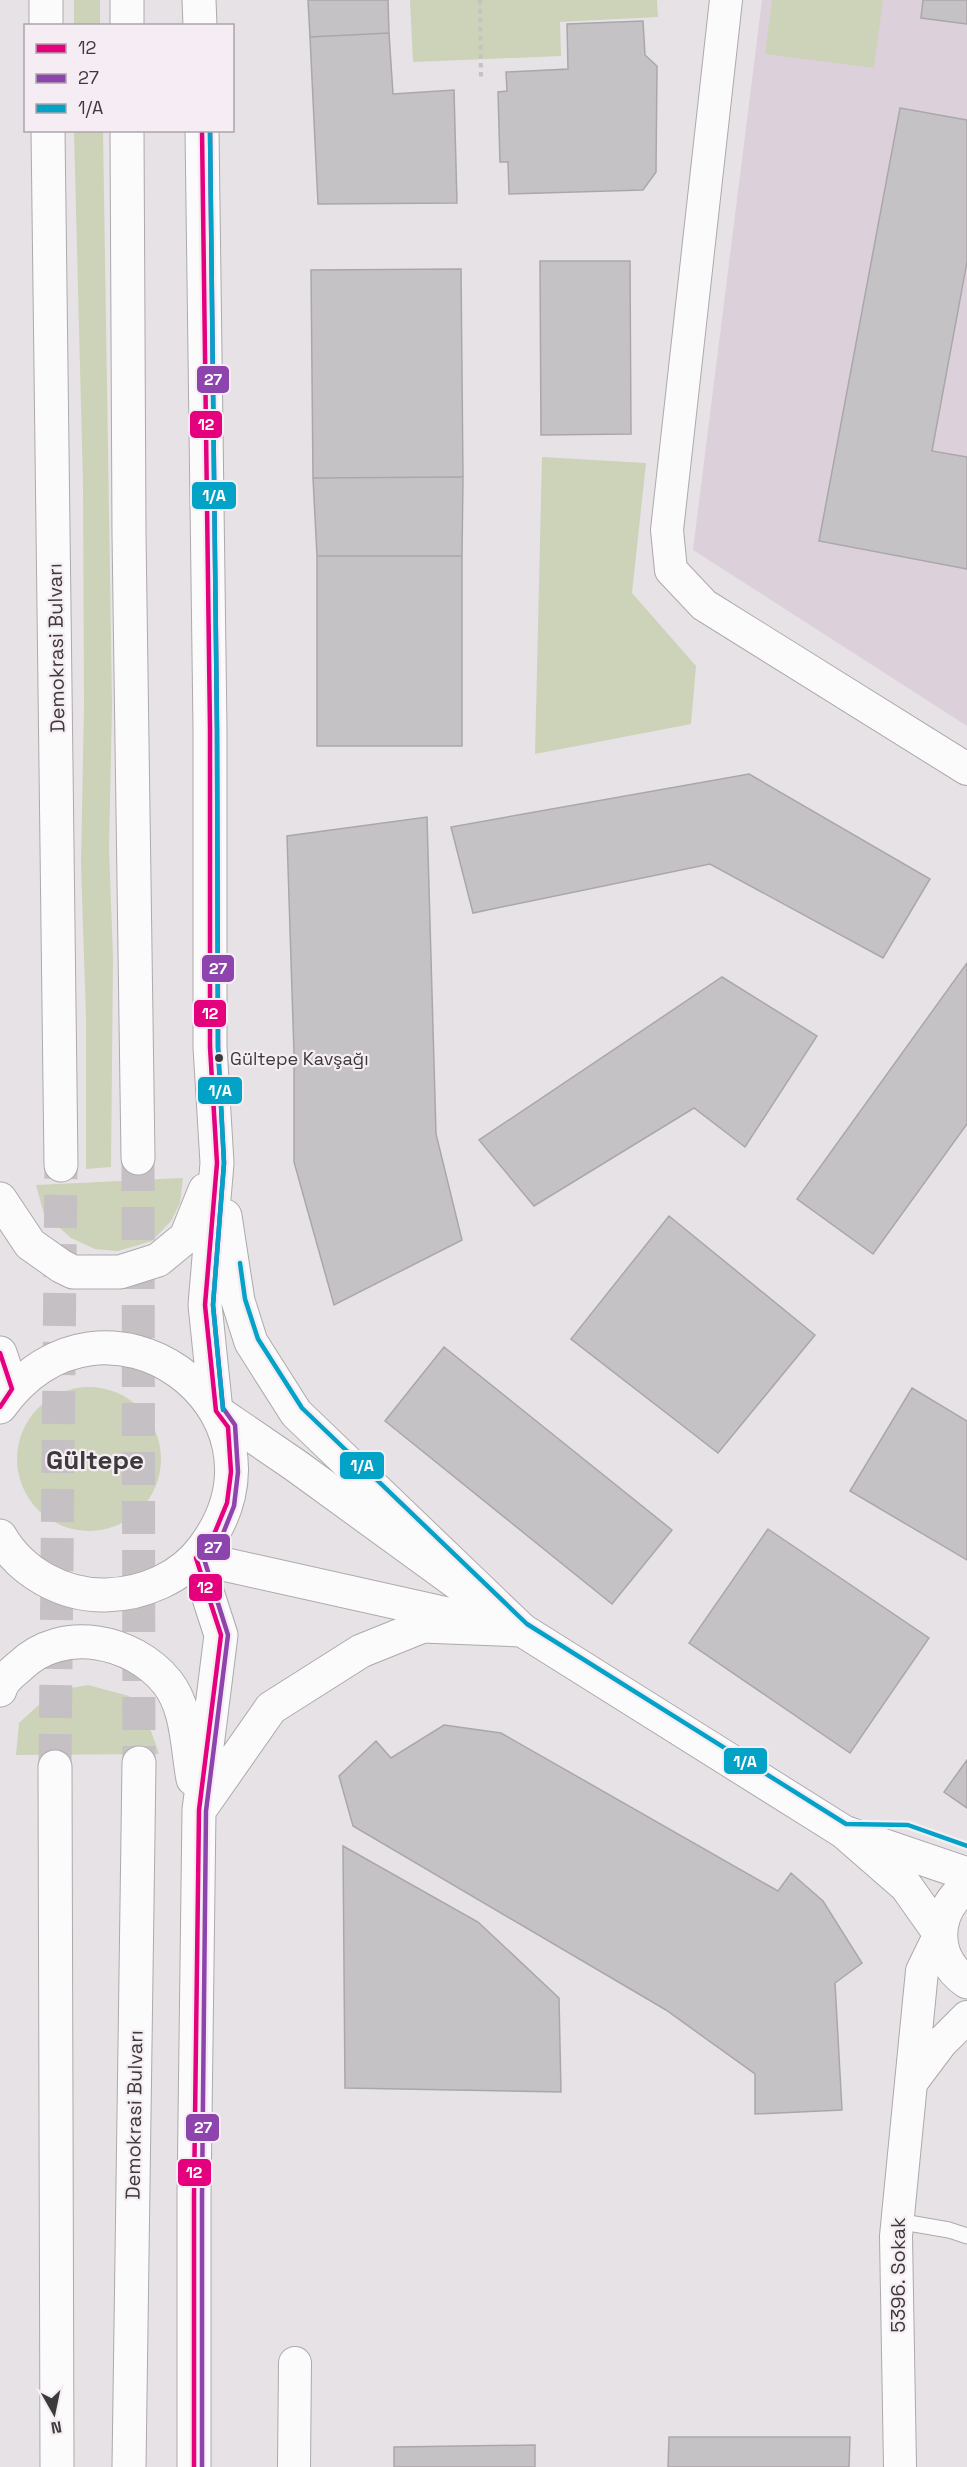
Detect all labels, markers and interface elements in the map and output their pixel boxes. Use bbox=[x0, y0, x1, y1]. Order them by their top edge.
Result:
legend bbox=[24, 24, 234, 132]
text: 12 bbox=[78, 36, 96, 59]
text: 27 bbox=[78, 66, 99, 89]
text: 1/A bbox=[78, 96, 103, 119]
line badge: 27 bbox=[196, 365, 230, 394]
text: 27 bbox=[204, 369, 222, 390]
line badge: 12 bbox=[189, 410, 223, 439]
text: 12 bbox=[198, 414, 214, 435]
line badge: 1/A bbox=[191, 481, 237, 510]
text: 1/A bbox=[202, 485, 226, 506]
street label: Demokrasi Bulvarı bbox=[42, 563, 70, 733]
line badge: 27 bbox=[201, 954, 235, 983]
text: 27 bbox=[209, 958, 227, 979]
line badge: 12 bbox=[193, 999, 227, 1028]
text: 12 bbox=[202, 1003, 218, 1024]
place label: Gültepe Kavşağı bbox=[230, 1047, 369, 1070]
marker: Gültepe Kavşağı bbox=[213, 1052, 225, 1064]
line badge: 1/A bbox=[197, 1076, 243, 1105]
text: 1/A bbox=[208, 1080, 232, 1101]
district label: Gültepe bbox=[46, 1443, 144, 1477]
line badge: 1/A bbox=[339, 1451, 385, 1480]
text: 1/A bbox=[350, 1455, 374, 1476]
line badge: 27 bbox=[196, 1533, 231, 1561]
text: 27 bbox=[204, 1537, 222, 1558]
line badge: 12 bbox=[188, 1573, 223, 1602]
text: 12 bbox=[197, 1577, 213, 1598]
line badge: 1/A bbox=[723, 1747, 768, 1775]
text: 1/A bbox=[733, 1751, 757, 1772]
street label: Demokrasi Bulvarı bbox=[120, 2030, 148, 2200]
line badge: 27 bbox=[185, 2113, 220, 2142]
text: 27 bbox=[194, 2117, 212, 2138]
line badge: 12 bbox=[177, 2158, 212, 2187]
text: 12 bbox=[186, 2162, 202, 2183]
street label: 5396. Sokak bbox=[885, 2217, 911, 2333]
north arrow bbox=[24, 2383, 84, 2443]
text: N bbox=[49, 2416, 63, 2439]

